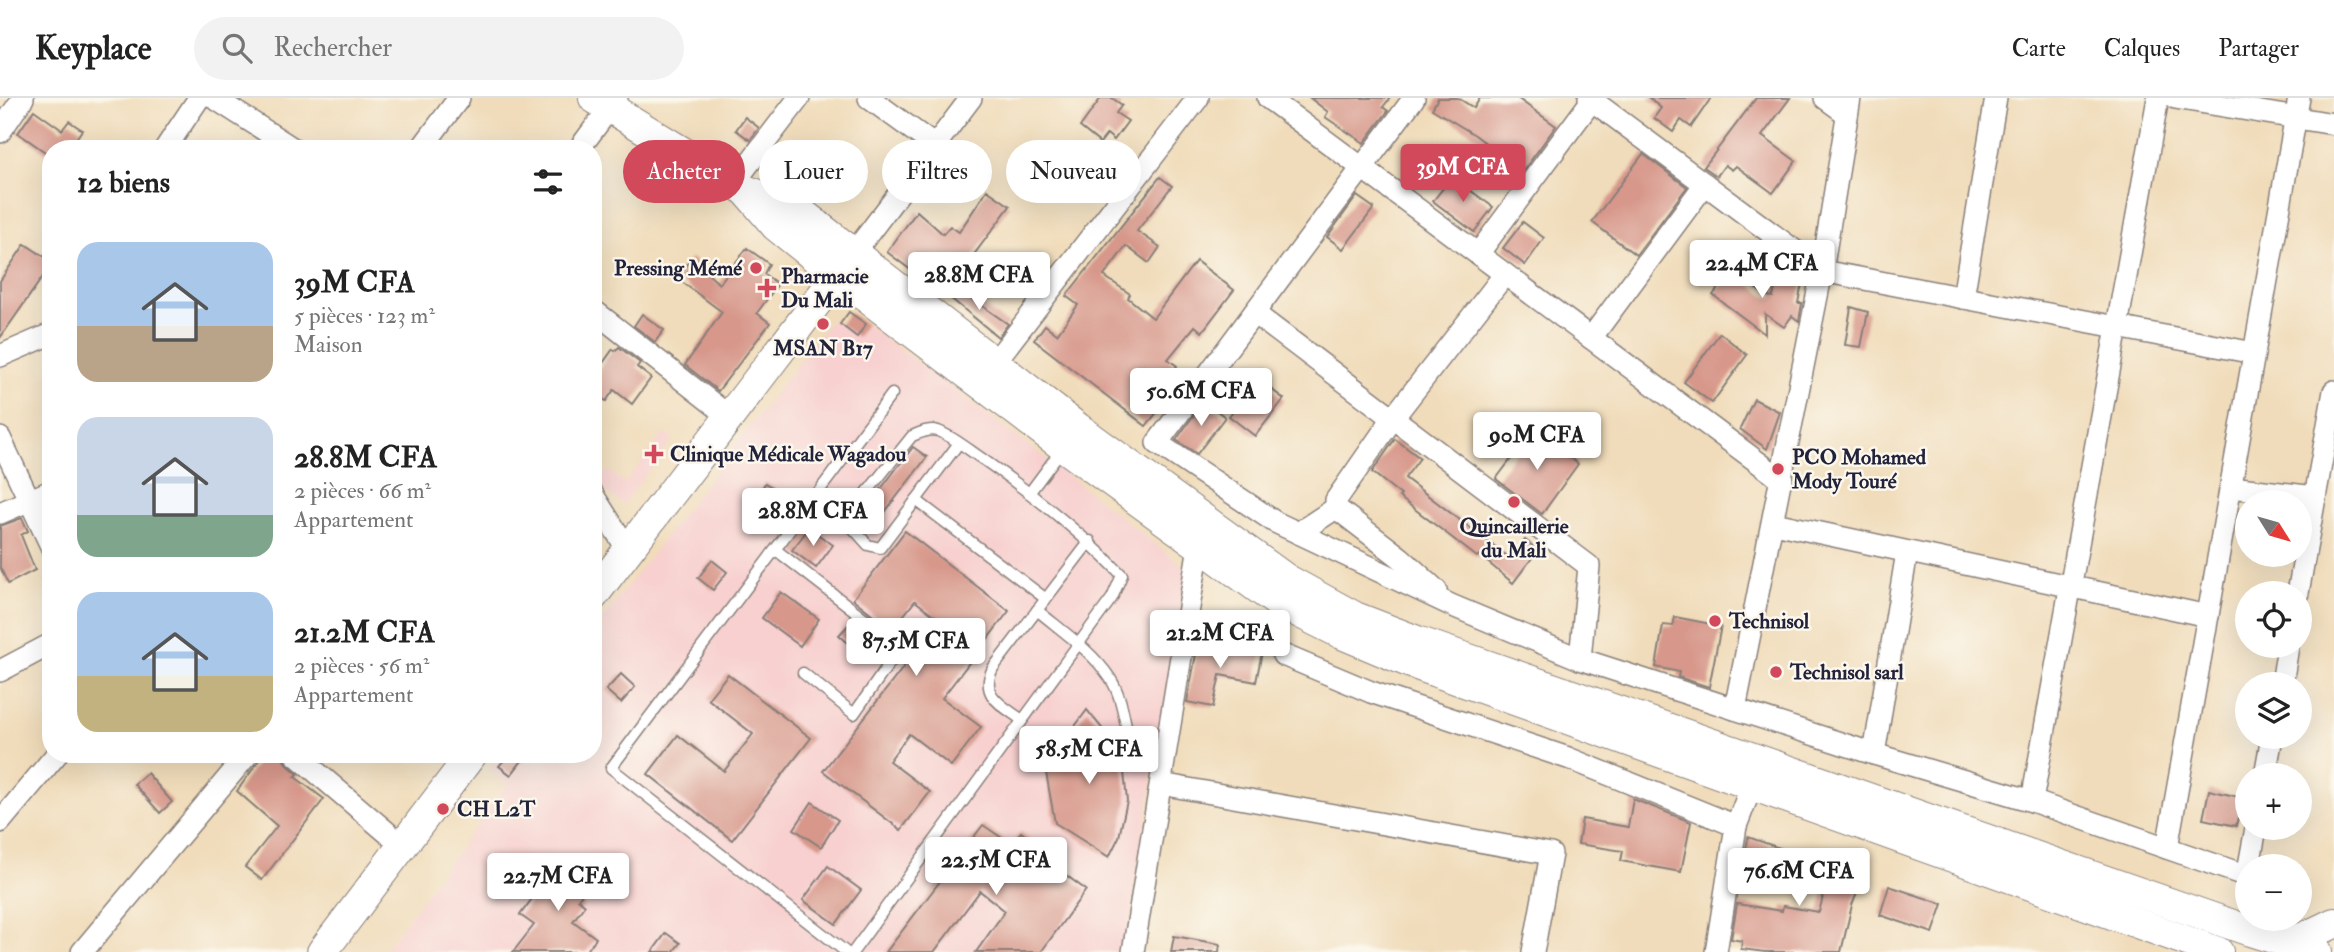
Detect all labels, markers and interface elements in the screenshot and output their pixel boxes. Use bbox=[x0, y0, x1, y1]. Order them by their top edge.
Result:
search box bbox=[194, 17, 684, 80]
text: Keyplace bbox=[35, 28, 152, 69]
icon: search bbox=[218, 29, 256, 67]
text: Rechercher bbox=[274, 32, 392, 64]
text: Carte bbox=[2012, 33, 2066, 64]
text: Calques bbox=[2104, 33, 2180, 64]
text: Partager bbox=[2218, 33, 2299, 64]
chip: Acheter bbox=[623, 140, 745, 203]
chip: Louer bbox=[759, 140, 868, 203]
chip: Filtres bbox=[882, 140, 992, 203]
chip: Nouveau bbox=[1006, 140, 1141, 203]
pin: 39M CFA bbox=[1398, 144, 1528, 204]
text: 39M CFA bbox=[1417, 152, 1509, 181]
icon: filters bbox=[529, 163, 567, 201]
text: 12 biens bbox=[77, 164, 170, 201]
pin: 22.4M CFA bbox=[1682, 240, 1842, 300]
text: 22.4M CFA bbox=[1706, 248, 1818, 277]
pin: 28.8M CFA bbox=[899, 252, 1059, 312]
place label: Pressing Mémé bbox=[614, 255, 743, 282]
marker: Pressing Mémé bbox=[748, 260, 764, 276]
text: 28.8M CFA bbox=[924, 260, 1034, 289]
place label: Pharmacie Du Mali bbox=[781, 263, 869, 314]
text: 39M CFA bbox=[294, 264, 415, 301]
icon: home bbox=[133, 270, 217, 354]
marker: Pharmacie Du Mali bbox=[759, 280, 775, 296]
text: 5 pièces · 123 m² bbox=[294, 301, 435, 330]
marker: MSAN B17 bbox=[815, 316, 831, 332]
text: Maison bbox=[294, 330, 363, 359]
place label: MSAN B17 bbox=[772, 335, 873, 362]
pin: 50.6M CFA bbox=[1121, 368, 1281, 428]
text: 50.6M CFA bbox=[1146, 376, 1256, 405]
pin: 90M CFA bbox=[1472, 412, 1602, 472]
text: 90M CFA bbox=[1489, 420, 1585, 449]
text: 28.8M CFA bbox=[294, 439, 437, 476]
place label: Clinique Médicale Wagadou bbox=[670, 441, 906, 468]
marker: Clinique Médicale Wagadou bbox=[644, 444, 664, 464]
place label: PCO Mohamed Mody Touré bbox=[1791, 444, 1927, 495]
icon: home bbox=[133, 445, 217, 529]
marker: PCO Mohamed Mody Touré bbox=[1770, 461, 1786, 477]
text: 2 pièces · 66 m² bbox=[294, 476, 431, 505]
pin: 28.8M CFA bbox=[733, 489, 893, 548]
north arrow bbox=[2235, 490, 2312, 567]
map controls bbox=[2235, 490, 2312, 931]
marker: Quincaillerie du Mali bbox=[1506, 494, 1522, 510]
text: 28.8M CFA bbox=[758, 496, 868, 525]
text: Appartement bbox=[294, 505, 414, 534]
place label: Quincaillerie du Mali bbox=[1459, 513, 1569, 564]
button: locate bbox=[2235, 581, 2312, 658]
place label: Technisol bbox=[1728, 608, 1810, 635]
pin: 21.2M CFA bbox=[1140, 610, 1300, 670]
marker: Technisol bbox=[1707, 613, 1723, 629]
text: 21.2M CFA bbox=[294, 614, 435, 651]
pin: 87.5M CFA bbox=[836, 618, 996, 678]
text: 21.2M CFA bbox=[1166, 618, 1274, 647]
icon: home bbox=[133, 620, 217, 704]
text: 87.5M CFA bbox=[862, 626, 970, 655]
text: 2 pièces · 56 m² bbox=[294, 651, 429, 680]
place label: Technisol sarl bbox=[1789, 659, 1904, 686]
marker: Technisol sarl bbox=[1768, 664, 1784, 680]
button: layers bbox=[2235, 672, 2312, 749]
text: Appartement bbox=[294, 680, 414, 709]
pin: 58.5M CFA bbox=[1009, 726, 1169, 786]
text: 58.5M CFA bbox=[1035, 734, 1143, 763]
button: + bbox=[2235, 763, 2312, 840]
place label: CH L2T bbox=[457, 796, 536, 823]
marker: CH L2T bbox=[435, 801, 451, 817]
pin: 22.5M CFA bbox=[916, 838, 1076, 897]
text: 22.5M CFA bbox=[941, 845, 1051, 874]
pin: 76.6M CFA bbox=[1719, 848, 1879, 908]
pin: 22.7M CFA bbox=[478, 854, 638, 913]
button: − bbox=[2235, 854, 2312, 931]
text: 76.6M CFA bbox=[1744, 856, 1854, 885]
text: 22.7M CFA bbox=[503, 861, 613, 890]

